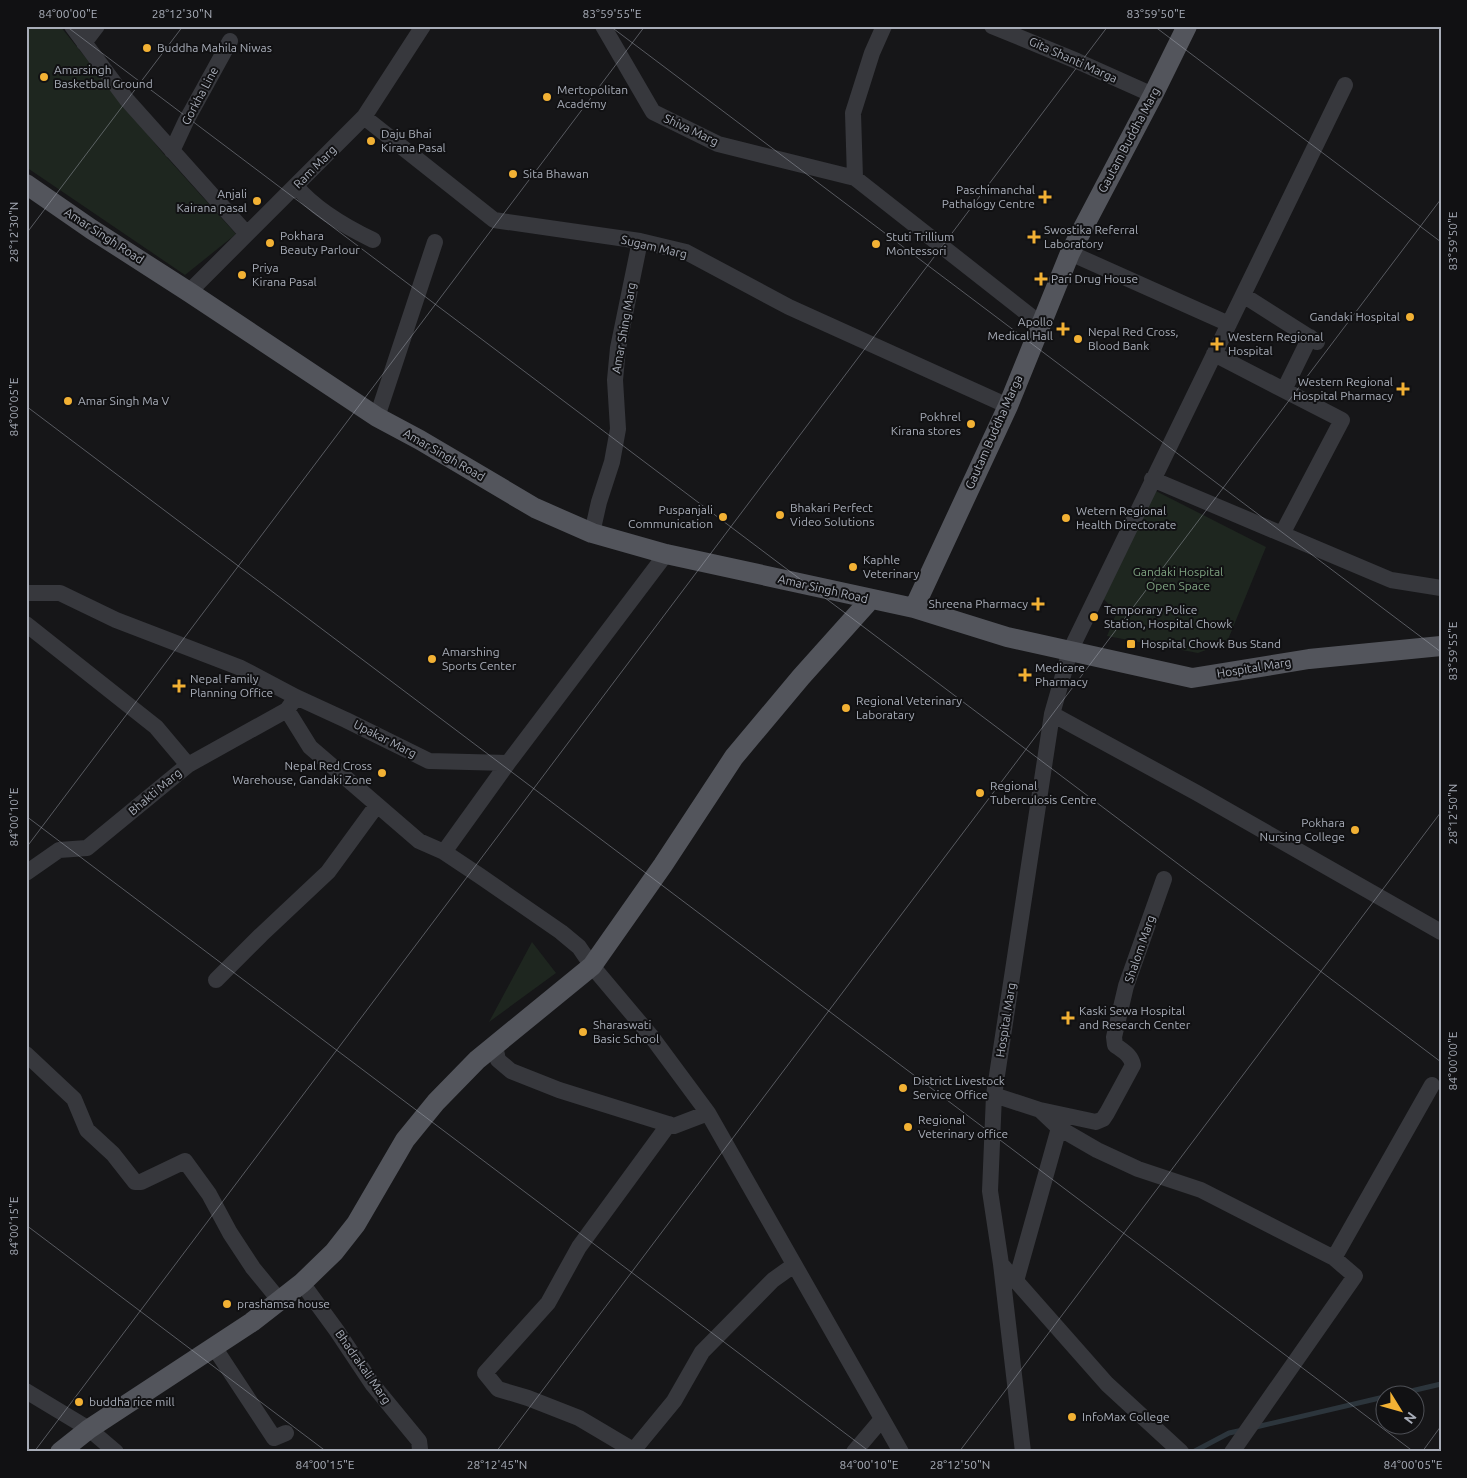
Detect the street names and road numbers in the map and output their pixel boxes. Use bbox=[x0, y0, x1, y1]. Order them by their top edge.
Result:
street label: Gita Shanti Marga bbox=[1027, 34, 1119, 85]
street label: Gorkha Line bbox=[179, 65, 220, 127]
street label: Gautam Buddha Marg bbox=[1095, 85, 1162, 195]
street label: Shiva Marg bbox=[662, 111, 721, 148]
street label: Ram Marg bbox=[291, 143, 339, 191]
street label: Amar Singh Road bbox=[62, 205, 146, 266]
street label: Sugam Marg bbox=[620, 233, 688, 260]
street label: Amar Shing Marg bbox=[609, 281, 638, 374]
street label: Gautam Buddha Marga bbox=[963, 373, 1025, 491]
street label: Amar Singh Road bbox=[401, 426, 487, 483]
street label: Amar Singh Road bbox=[777, 572, 869, 605]
street label: Hospital Marg bbox=[1216, 655, 1292, 680]
street label: Upakar Marg bbox=[352, 717, 419, 760]
street label: Bhakti Marg bbox=[126, 766, 184, 818]
street label: Shalom Marg bbox=[1122, 913, 1157, 984]
street label: Hospital Marg bbox=[993, 982, 1018, 1058]
street label: Bhadrakali Marg bbox=[333, 1327, 394, 1406]

